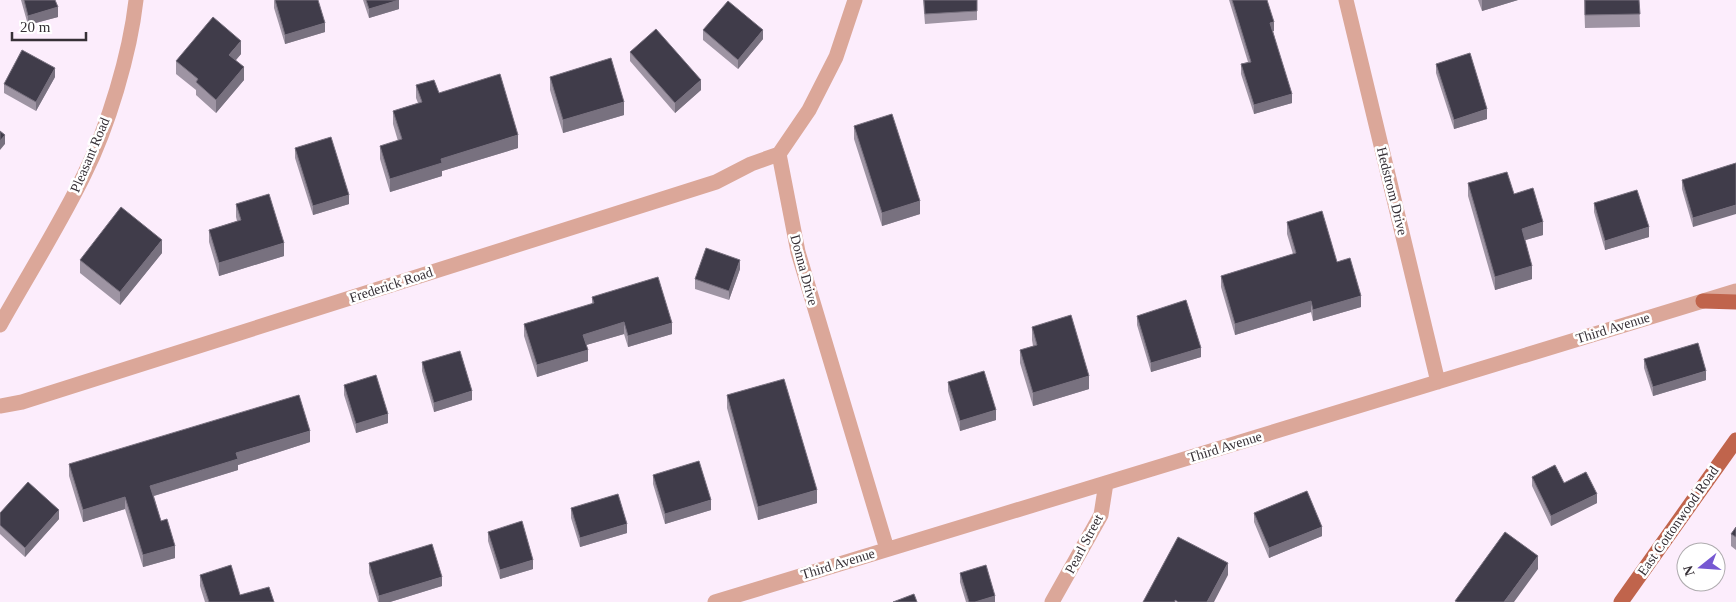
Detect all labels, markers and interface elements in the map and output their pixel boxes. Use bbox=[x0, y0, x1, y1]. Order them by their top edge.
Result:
scale bar bbox=[12, 10, 86, 42]
text: 20 m bbox=[20, 19, 51, 35]
street label: Pleasant Road bbox=[68, 115, 112, 195]
street label: Hedstrom Drive bbox=[1374, 145, 1410, 237]
street label: Donna Drive bbox=[787, 233, 821, 307]
street label: Frederick Road bbox=[347, 264, 435, 306]
street label: Third Avenue bbox=[1574, 310, 1652, 346]
street label: Third Avenue bbox=[1186, 429, 1264, 465]
street label: East Cottonwood Road bbox=[1635, 463, 1721, 579]
street label: Pearl Street bbox=[1062, 512, 1106, 576]
north arrow bbox=[1676, 542, 1726, 592]
street label: Third Avenue bbox=[799, 546, 877, 582]
text: N bbox=[1680, 564, 1698, 578]

